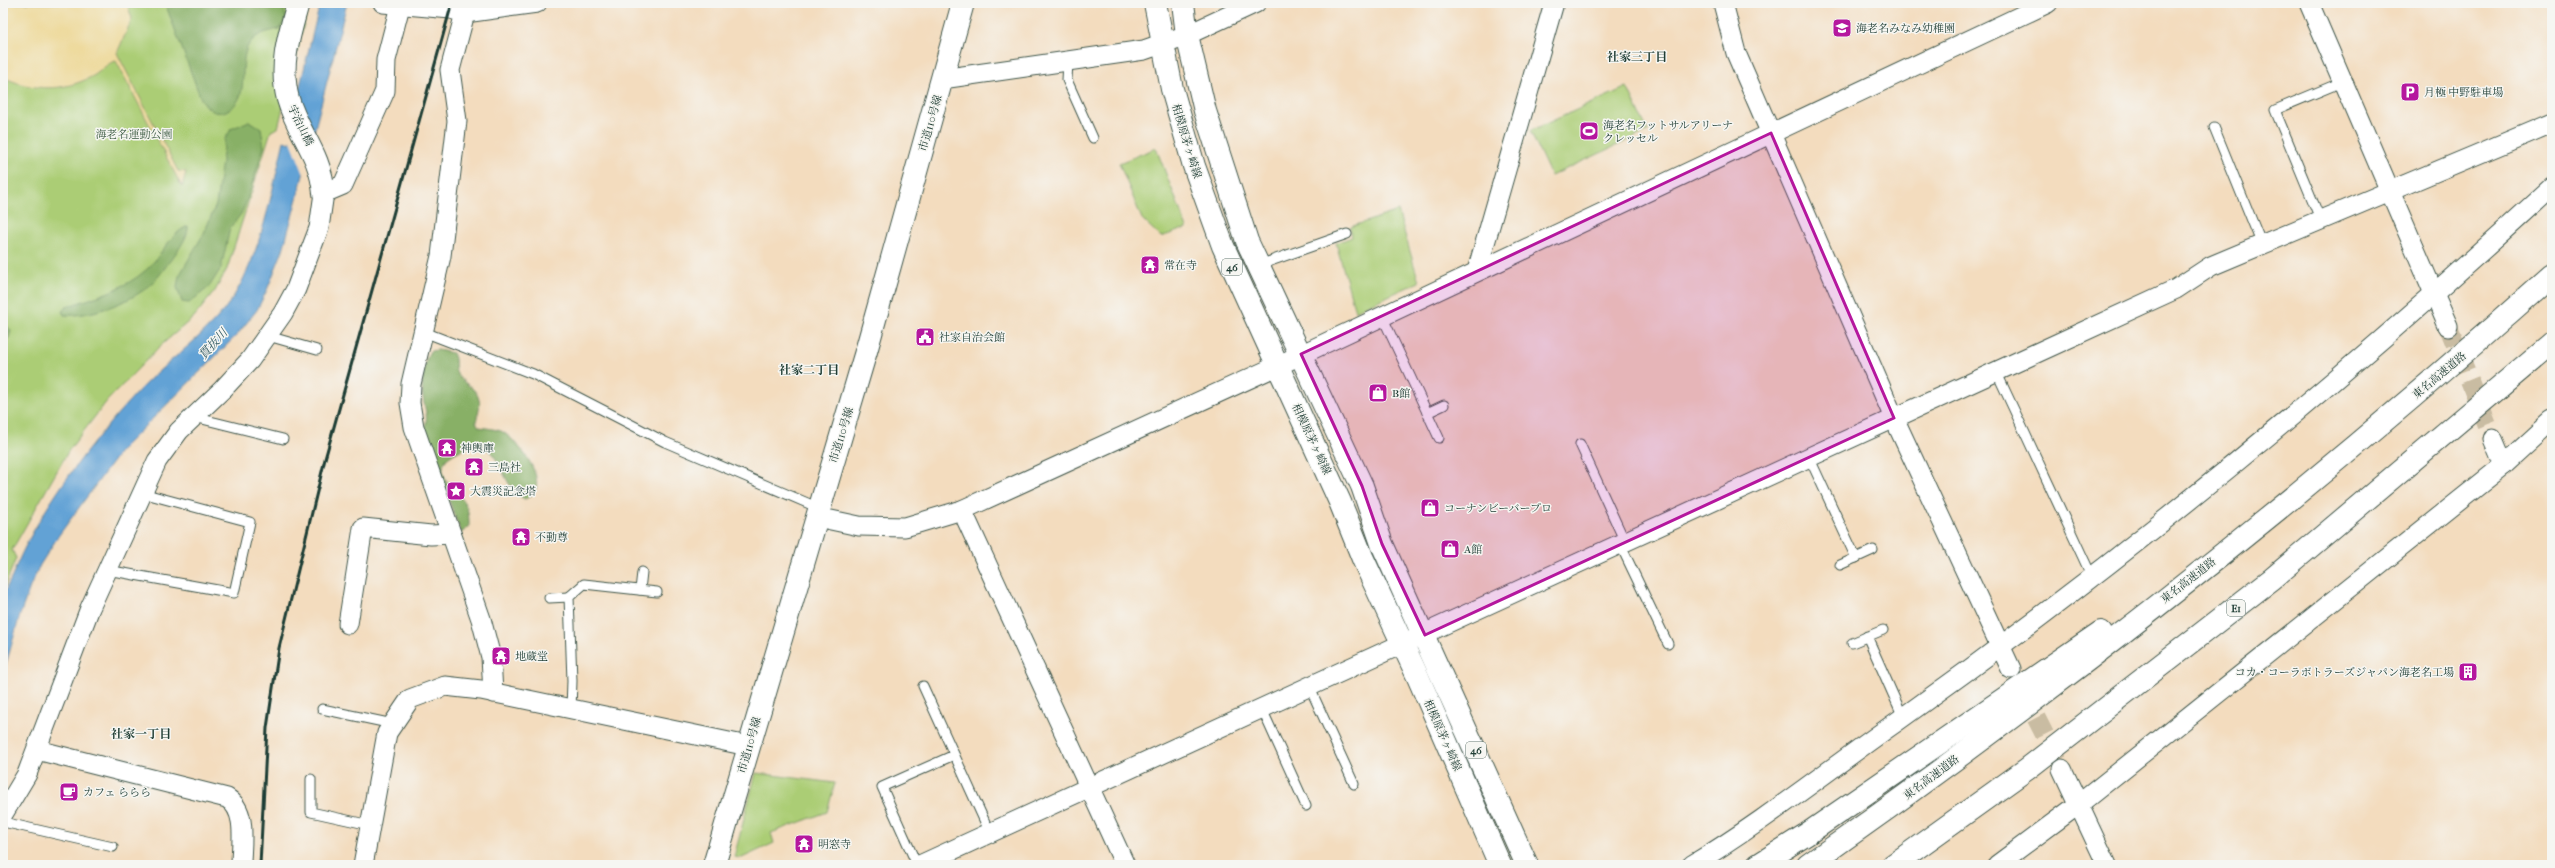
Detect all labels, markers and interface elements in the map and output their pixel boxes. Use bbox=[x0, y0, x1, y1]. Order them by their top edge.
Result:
school or university icon: 海老名みなみ幼稚園 bbox=[1831, 17, 1853, 39]
place label: 海老名みなみ幼稚園 bbox=[1856, 22, 1955, 35]
district label: 社家三丁目 bbox=[1607, 50, 1667, 64]
parking icon: 月極 中野駐車場 bbox=[2399, 81, 2421, 103]
place label: 月極 中野駐車場 bbox=[2424, 86, 2503, 99]
street label: 市道110号線 bbox=[916, 94, 945, 153]
street label: 相模原茅ヶ崎線 bbox=[1169, 102, 1204, 180]
street label: 宇治山橋 bbox=[285, 103, 316, 148]
place label: 海老名フットサルアリーナ クレッセル bbox=[1603, 119, 1733, 145]
sports icon: 海老名フットサルアリーナ クレッセル bbox=[1578, 120, 1600, 142]
park label: 海老名運動公園 bbox=[96, 128, 173, 141]
temple icon: 常在寺 bbox=[1139, 254, 1161, 276]
place label: 常在寺 bbox=[1164, 259, 1197, 272]
road number: 46 bbox=[1222, 259, 1242, 275]
water label: 貫抜川 bbox=[196, 324, 232, 362]
public building icon: 社家自治会館 bbox=[914, 326, 936, 348]
place label: 社家自治会館 bbox=[939, 331, 1005, 344]
street label: 東名高速道路 bbox=[2410, 349, 2469, 402]
district label: 社家二丁目 bbox=[779, 363, 839, 377]
shop icon: B館 bbox=[1367, 382, 1389, 404]
place label: B館 bbox=[1392, 387, 1410, 400]
street label: 相模原茅ヶ崎線 bbox=[1289, 402, 1334, 477]
street label: 市道110号線 bbox=[827, 406, 856, 465]
temple icon: 神輿庫 bbox=[436, 437, 458, 459]
place label: 神輿庫 bbox=[461, 442, 494, 455]
temple icon: 三島社 bbox=[463, 456, 485, 478]
place label: 三島社 bbox=[488, 461, 521, 474]
place icon: 大震災記念塔 bbox=[445, 480, 467, 502]
place label: 大震災記念塔 bbox=[470, 485, 536, 498]
shop icon: コーナンビーバープロ bbox=[1419, 497, 1441, 519]
place label: コーナンビーバープロ bbox=[1444, 502, 1552, 515]
temple icon: 不動尊 bbox=[510, 526, 532, 548]
place label: 不動尊 bbox=[535, 531, 568, 544]
shop icon: A館 bbox=[1439, 538, 1461, 560]
place label: A館 bbox=[1463, 543, 1482, 556]
street label: 東名高速道路 bbox=[2158, 555, 2218, 606]
road number: E1 bbox=[2227, 600, 2245, 616]
temple icon: 地蔵堂 bbox=[490, 645, 512, 667]
place label: 地蔵堂 bbox=[515, 650, 548, 663]
building icon: コカ・コーラボトラーズジャパン海老名工場 bbox=[2457, 661, 2479, 683]
place label: コカ・コーラボトラーズジャパン海老名工場 bbox=[2235, 666, 2454, 679]
street label: 相模原茅ヶ崎線 bbox=[1421, 697, 1464, 773]
street label: 市道110号線 bbox=[735, 716, 764, 775]
district label: 社家一丁目 bbox=[111, 727, 171, 741]
road number: 46 bbox=[1466, 742, 1486, 758]
street label: 東名高速道路 bbox=[1901, 752, 1962, 802]
cafe icon: カフェ ららら bbox=[58, 781, 80, 803]
place label: カフェ ららら bbox=[83, 786, 151, 799]
temple icon: 明窓寺 bbox=[793, 833, 815, 855]
place label: 明窓寺 bbox=[818, 838, 851, 851]

